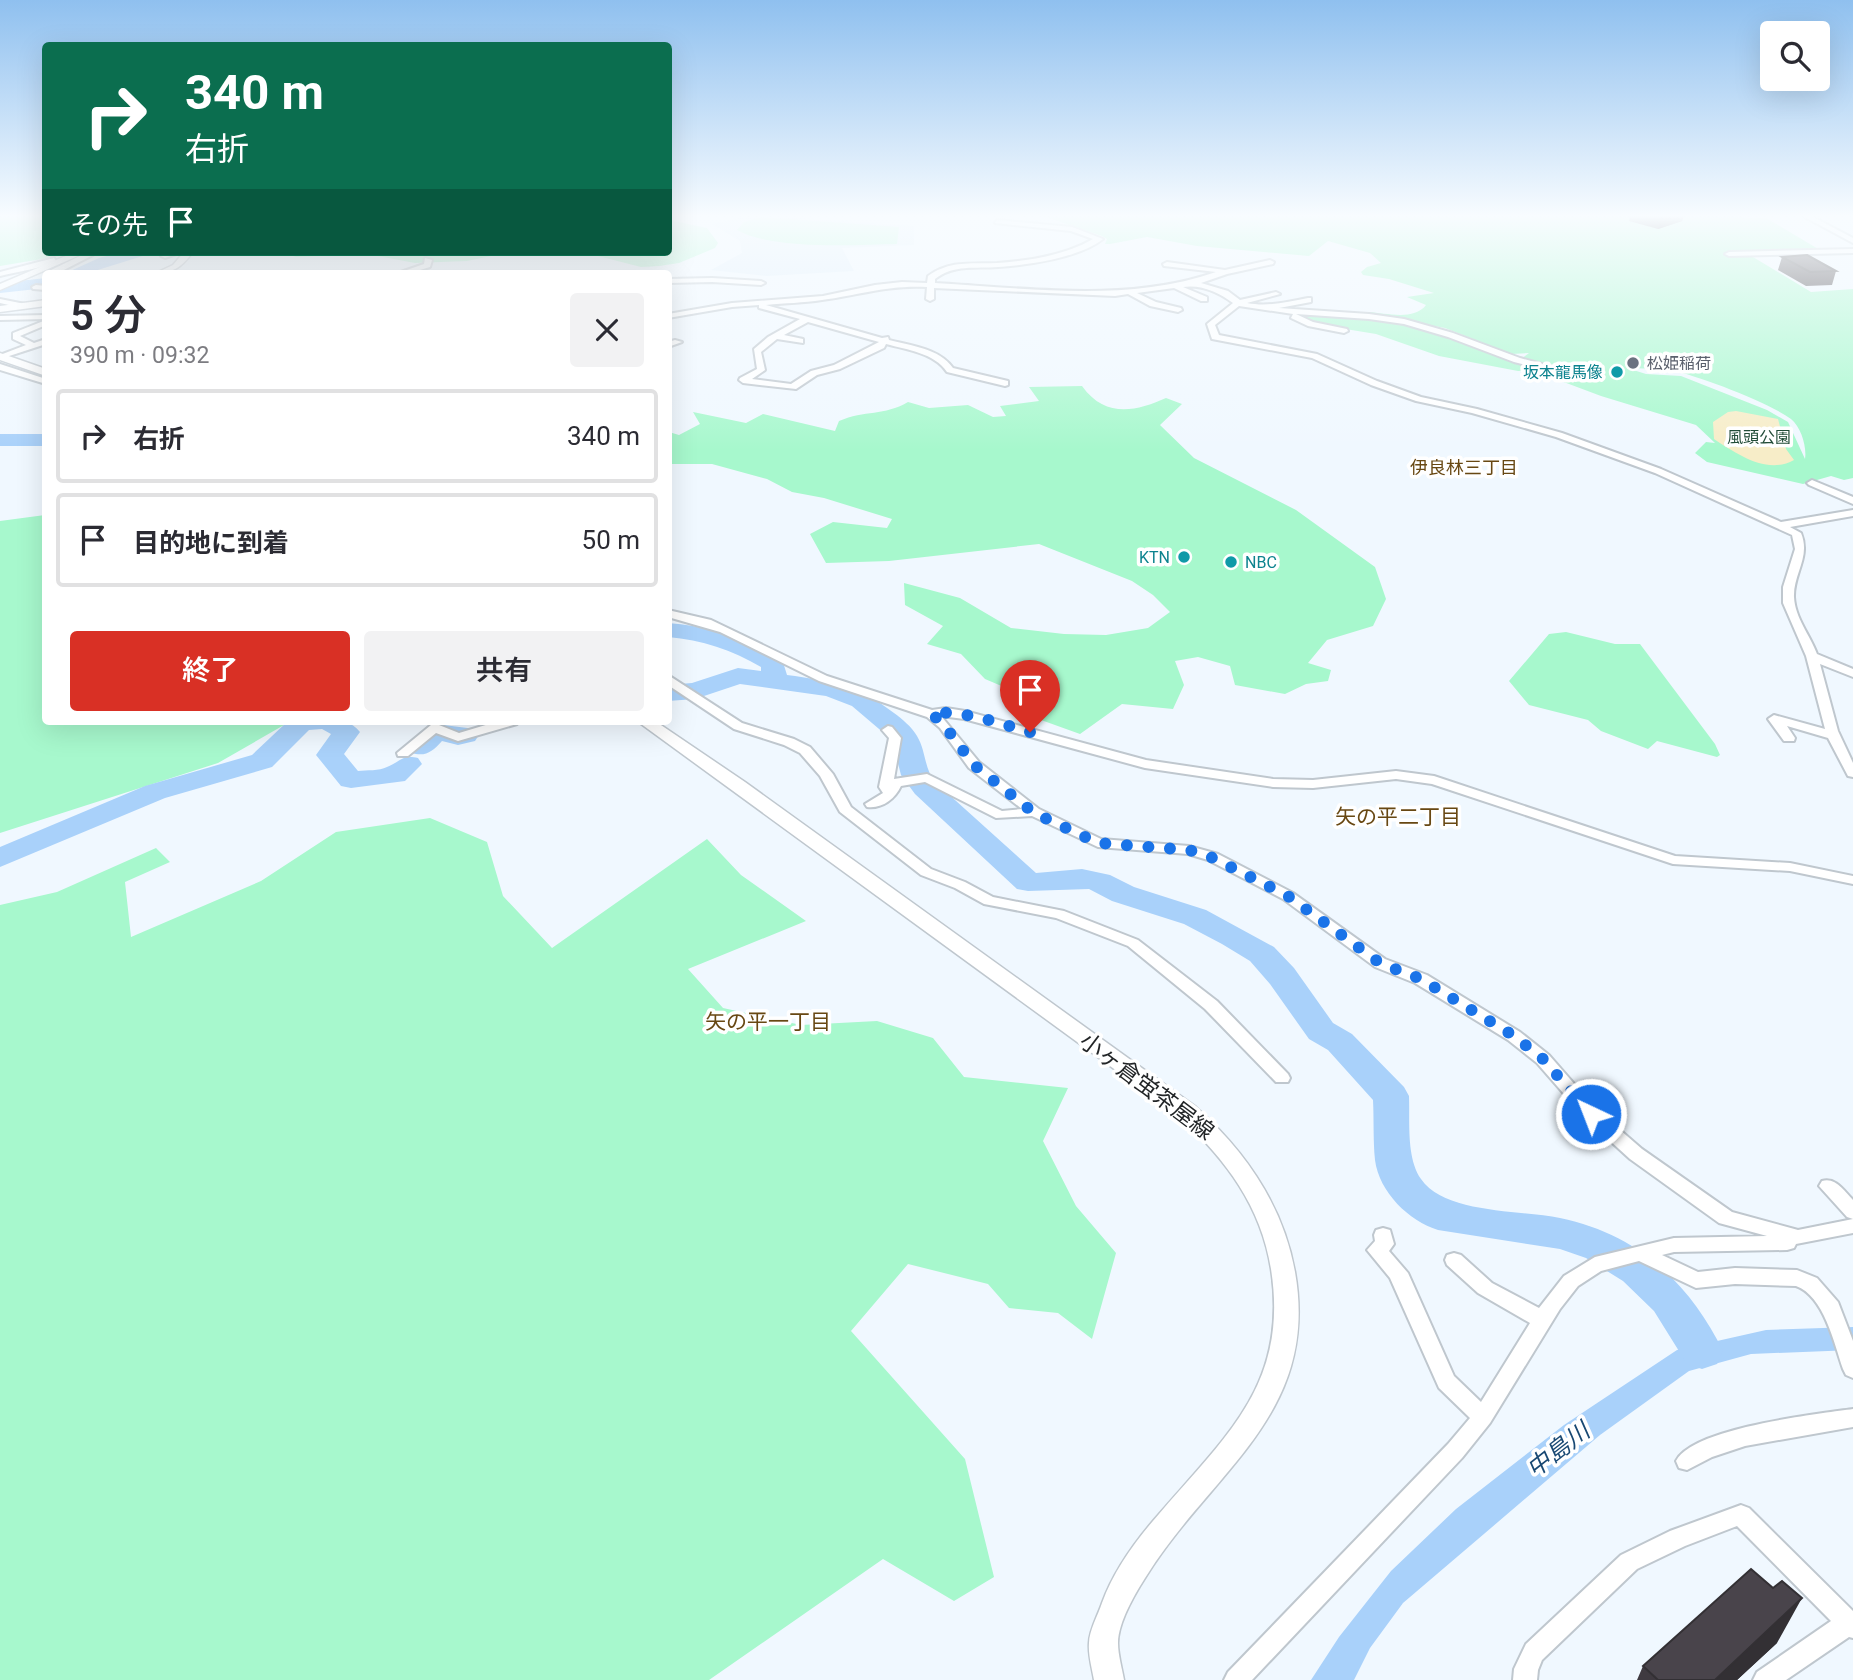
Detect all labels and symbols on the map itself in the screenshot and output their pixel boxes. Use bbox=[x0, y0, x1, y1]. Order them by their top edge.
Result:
place label: 松姫稲荷 bbox=[1647, 354, 1711, 373]
marker: 松姫稲荷 bbox=[1625, 355, 1641, 371]
place label: 坂本龍馬像 bbox=[1523, 363, 1603, 382]
marker: 坂本龍馬像 bbox=[1609, 364, 1625, 380]
park label: 風頭公園 bbox=[1727, 428, 1791, 447]
district label: 伊良林三丁目 bbox=[1410, 457, 1518, 478]
place label: KTN bbox=[1139, 548, 1170, 567]
marker: KTN bbox=[1176, 549, 1192, 565]
place label: NBC bbox=[1245, 553, 1277, 572]
marker: NBC bbox=[1223, 554, 1239, 570]
pin bbox=[1000, 660, 1060, 732]
district label: 矢の平二丁目 bbox=[1335, 805, 1461, 829]
district label: 矢の平一丁目 bbox=[705, 1010, 831, 1034]
street label: 小ヶ倉蛍茶屋線 bbox=[1074, 1027, 1219, 1146]
position arrow bbox=[1554, 1077, 1628, 1151]
water label: 中島川 bbox=[1521, 1415, 1597, 1483]

